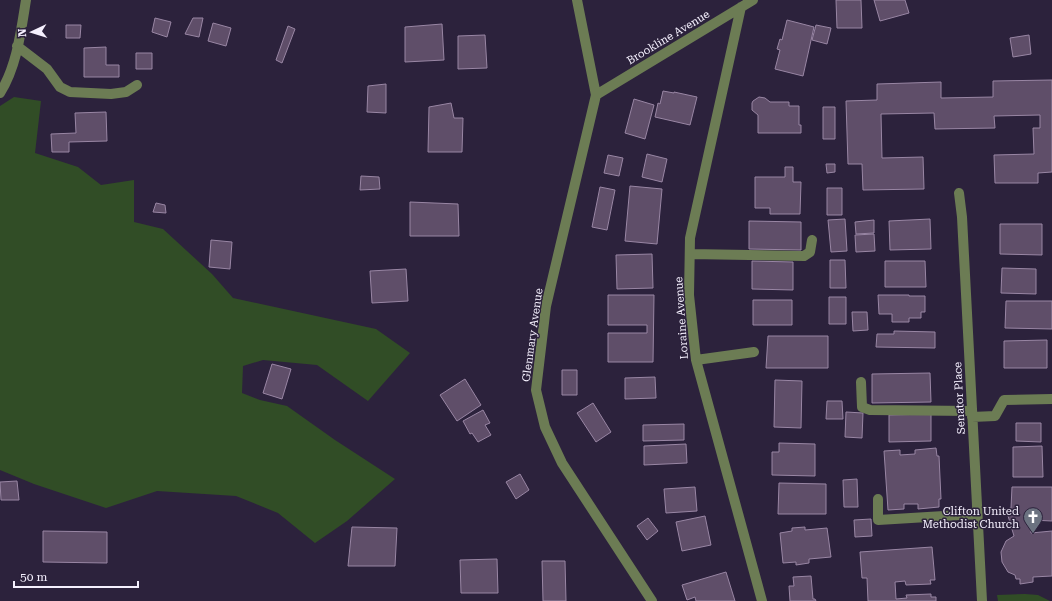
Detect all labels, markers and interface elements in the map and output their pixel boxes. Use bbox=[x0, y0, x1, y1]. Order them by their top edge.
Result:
street label: Brookline Avenue bbox=[625, 8, 712, 67]
north arrow bbox=[12, 12, 52, 52]
text: N bbox=[16, 27, 29, 37]
street label: Loraine Avenue bbox=[672, 276, 691, 360]
street label: Glenmary Avenue bbox=[519, 287, 546, 383]
street label: Senator Place bbox=[951, 361, 968, 435]
place label: Clifton United Methodist Church bbox=[922, 505, 1019, 531]
church icon: Clifton United Methodist Church bbox=[1022, 506, 1044, 534]
scale bar bbox=[14, 563, 138, 589]
text: 50 m bbox=[20, 570, 47, 584]

